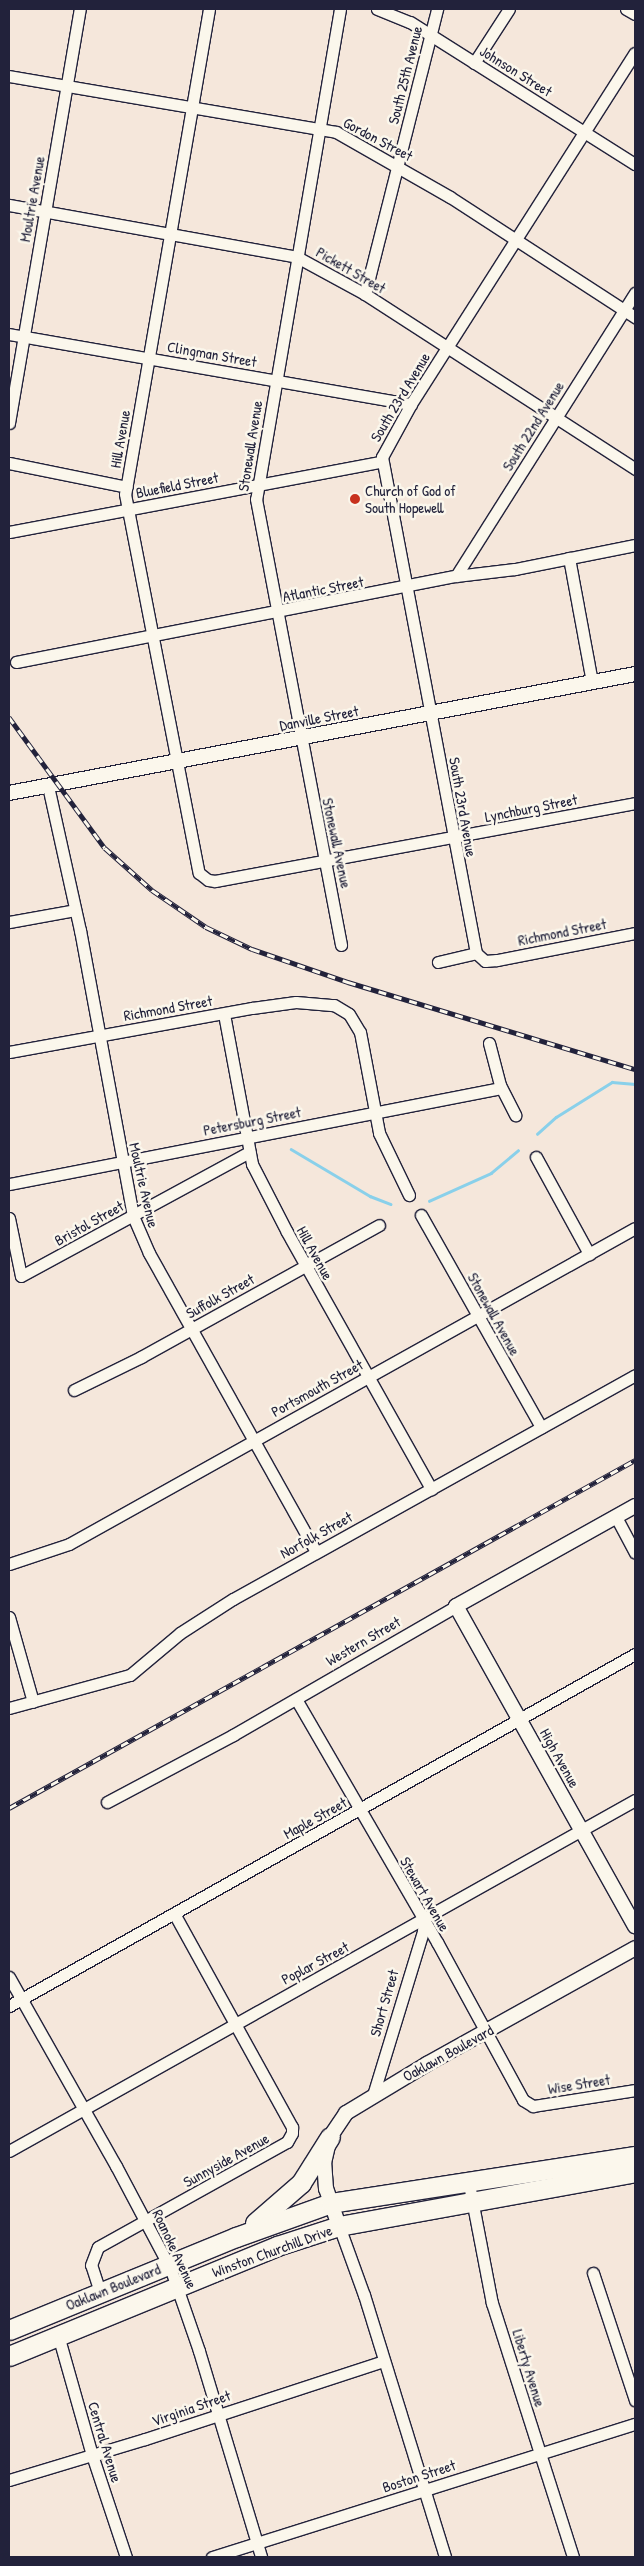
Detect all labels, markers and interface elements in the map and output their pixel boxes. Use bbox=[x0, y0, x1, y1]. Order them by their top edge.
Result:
street label: South 25th Avenue bbox=[384, 24, 426, 126]
street label: Johnson Street bbox=[477, 42, 555, 100]
street label: Gordon Street bbox=[340, 113, 416, 165]
street label: Moultrie Avenue bbox=[16, 155, 48, 243]
street label: Pickett Street bbox=[313, 243, 389, 297]
street label: Clingman Street bbox=[166, 337, 258, 371]
street label: South 23rd Avenue bbox=[366, 349, 434, 445]
street label: South 22nd Avenue bbox=[498, 378, 568, 474]
street label: Stonewall Avenue bbox=[234, 399, 266, 493]
street label: Hill Avenue bbox=[106, 409, 134, 469]
street label: Bluefield Street bbox=[134, 468, 220, 502]
place label: Church of God of South Hopewell bbox=[365, 481, 456, 516]
marker: Church of God of South Hopewell bbox=[349, 493, 361, 505]
street label: Atlantic Street bbox=[281, 572, 365, 606]
street label: Danville Street bbox=[278, 702, 360, 734]
street label: South 23rd Avenue bbox=[445, 756, 481, 858]
street label: Lynchburg Street bbox=[483, 790, 579, 826]
street label: Stonewall Avenue bbox=[319, 796, 355, 890]
street label: Richmond Street bbox=[516, 915, 608, 949]
street label: Richmond Street bbox=[122, 991, 214, 1025]
street label: Petersburg Street bbox=[202, 1103, 302, 1139]
street label: Moultrie Avenue bbox=[125, 1141, 163, 1229]
street label: Bristol Street bbox=[51, 1197, 127, 1249]
street label: Hill Avenue bbox=[293, 1223, 337, 1283]
street label: Suffolk Street bbox=[183, 1270, 257, 1322]
street label: Stonewall Avenue bbox=[464, 1270, 524, 1358]
street label: Portsmouth Street bbox=[268, 1355, 366, 1421]
street label: Norfolk Street bbox=[277, 1508, 355, 1562]
street label: Western Street bbox=[323, 1612, 403, 1670]
street label: High Avenue bbox=[536, 1725, 584, 1791]
street label: Maple Street bbox=[280, 1793, 350, 1843]
street label: Stewart Avenue bbox=[396, 1853, 454, 1935]
street label: Poplar Street bbox=[278, 1938, 352, 1988]
street label: Short Street bbox=[366, 1968, 402, 2038]
street label: Oaklawn Boulevard bbox=[400, 2021, 496, 2085]
street label: Wise Street bbox=[547, 2070, 611, 2098]
street label: Sunnyside Avenue bbox=[180, 2129, 272, 2191]
street label: Roanoke Avenue bbox=[149, 2207, 201, 2291]
street label: Winston Churchill Drive bbox=[209, 2221, 335, 2281]
street label: Oaklawn Boulevard bbox=[63, 2260, 163, 2314]
street label: Liberty Avenue bbox=[509, 2327, 549, 2409]
street label: Virginia Street bbox=[149, 2386, 233, 2430]
street label: Central Avenue bbox=[84, 2400, 126, 2484]
street label: Boston Street bbox=[380, 2456, 458, 2496]

